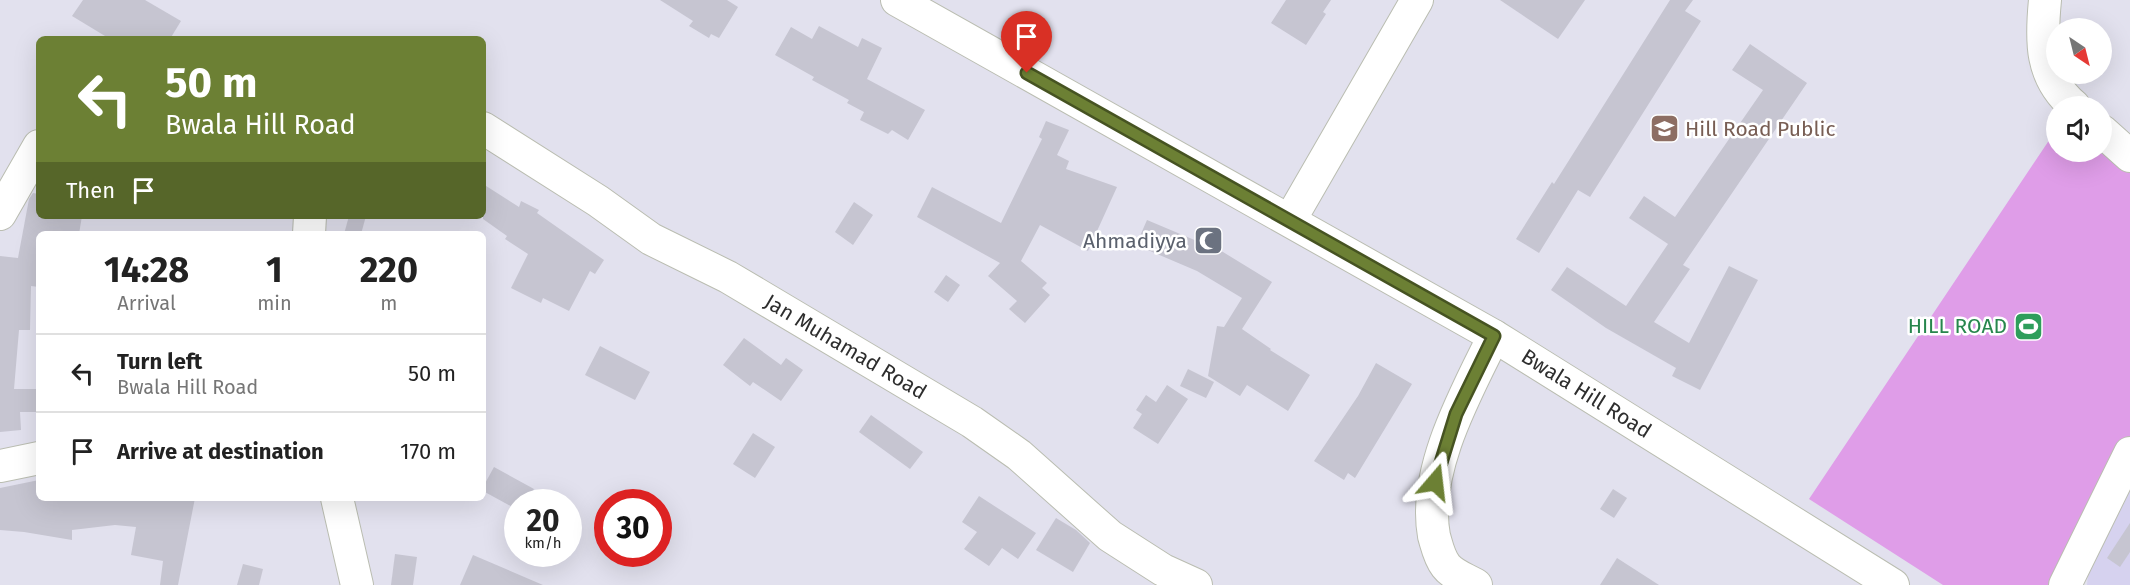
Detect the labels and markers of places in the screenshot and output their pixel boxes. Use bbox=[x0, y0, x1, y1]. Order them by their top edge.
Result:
pin bbox=[1001, 11, 1052, 73]
school or university icon: Hill Road Public bbox=[1648, 113, 1680, 145]
place label: Hill Road Public bbox=[1685, 116, 1836, 142]
mosque icon: Ahmadiyya bbox=[1192, 225, 1224, 257]
place label: Ahmadiyya bbox=[1083, 228, 1187, 254]
sports icon: HILL ROAD bbox=[2012, 310, 2044, 342]
place label: HILL ROAD bbox=[1908, 313, 2007, 339]

